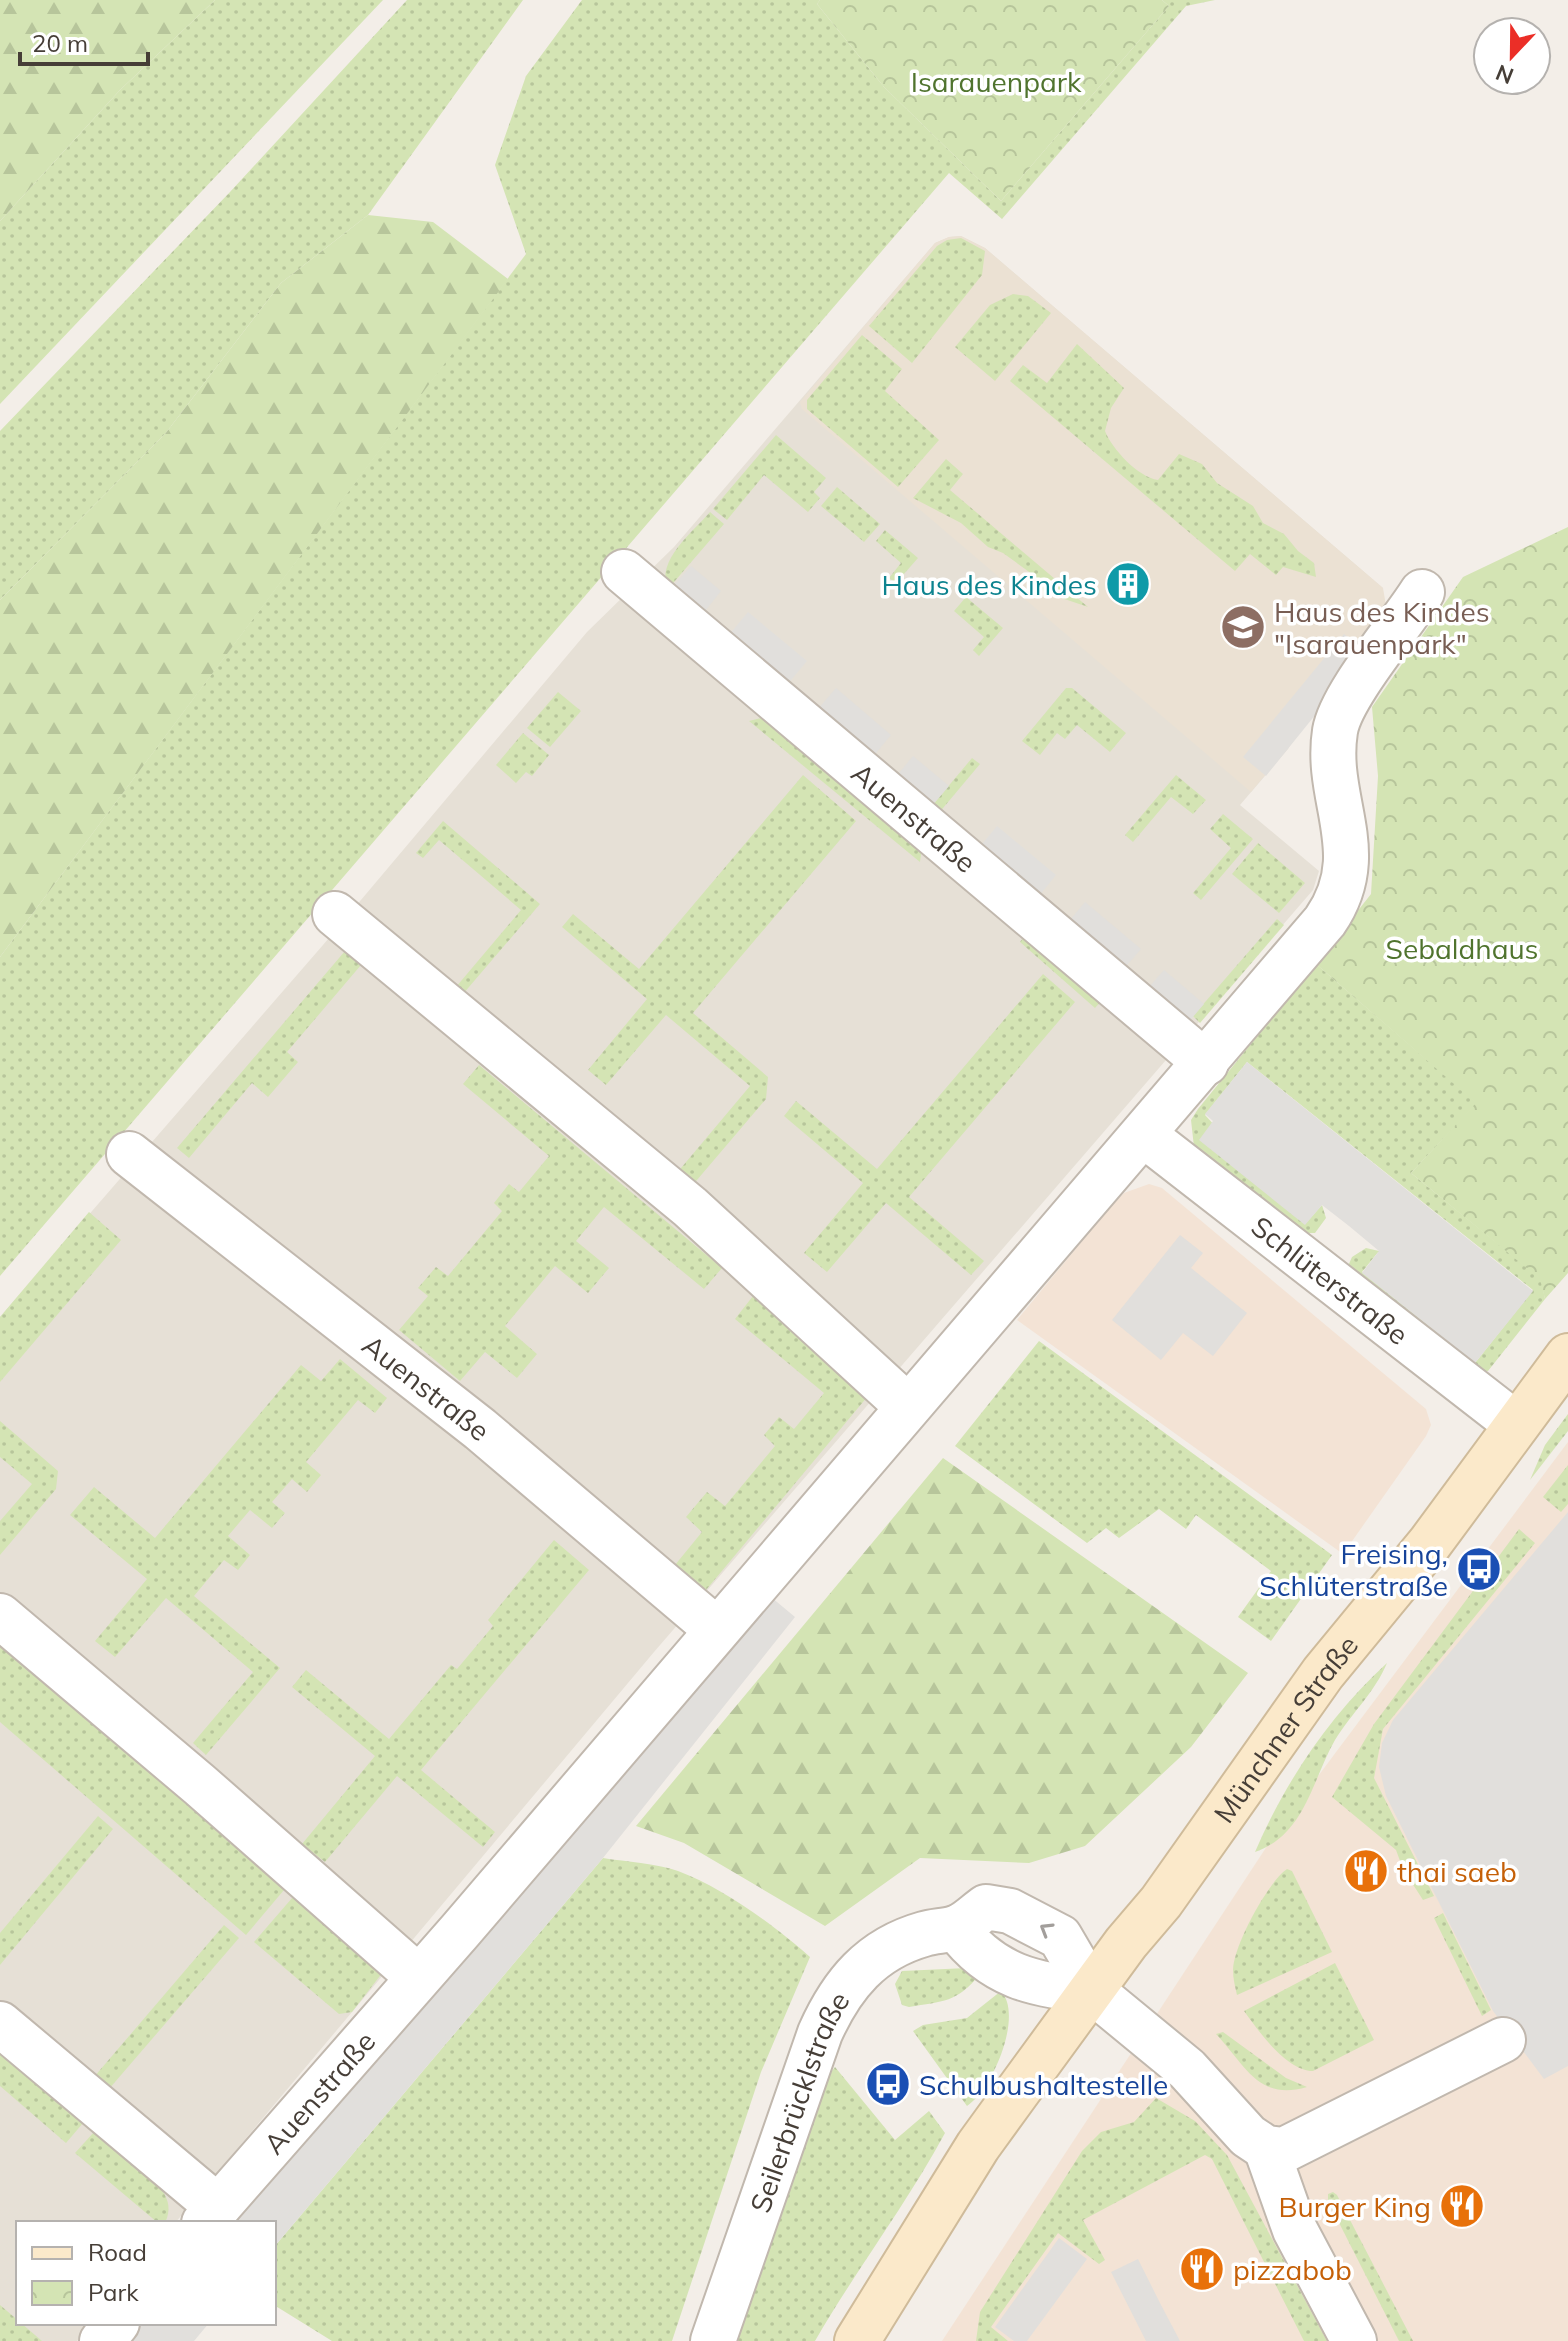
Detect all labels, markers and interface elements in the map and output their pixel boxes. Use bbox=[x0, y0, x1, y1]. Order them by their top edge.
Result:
scale bar bbox=[20, 16, 148, 66]
north arrow bbox=[1472, 16, 1552, 96]
text: 20 m bbox=[32, 28, 88, 58]
text: N bbox=[1492, 58, 1517, 91]
park label: Isarauenpark bbox=[911, 64, 1082, 99]
building icon: Haus des Kindes bbox=[1104, 560, 1152, 608]
place label: Haus des Kindes bbox=[881, 567, 1097, 602]
place label: Haus des Kindes "Isarauenpark" bbox=[1274, 594, 1490, 661]
school or university icon: Haus des Kindes "Isarauenpark" bbox=[1219, 603, 1267, 651]
street label: Auenstraße bbox=[845, 755, 984, 879]
park label: Sebaldhaus bbox=[1386, 931, 1539, 966]
street label: Schlüterstraße bbox=[1245, 1208, 1416, 1352]
street label: Auenstraße bbox=[356, 1327, 497, 1448]
place label: Freising, Schlüterstraße bbox=[1259, 1536, 1448, 1603]
bus stop icon: Freising, Schlüterstraße bbox=[1455, 1545, 1503, 1593]
street label: Münchner Straße bbox=[1206, 1628, 1365, 1829]
restaurant icon: thai saeb bbox=[1342, 1847, 1390, 1895]
place label: thai saeb bbox=[1397, 1854, 1517, 1889]
one-way arrow bbox=[1040, 1923, 1055, 1938]
street label: Seilerbrücklstraße bbox=[742, 1985, 856, 2217]
street label: Auenstraße bbox=[256, 2024, 382, 2161]
bus stop icon: Schulbushaltestelle bbox=[864, 2060, 912, 2108]
place label: Schulbushaltestelle bbox=[919, 2067, 1168, 2102]
restaurant icon: Burger King bbox=[1438, 2182, 1486, 2230]
place label: Burger King bbox=[1279, 2189, 1431, 2224]
legend bbox=[16, 2221, 276, 2325]
text: Road bbox=[88, 2237, 147, 2267]
restaurant icon: pizzabob bbox=[1178, 2245, 1226, 2293]
place label: pizzabob bbox=[1233, 2252, 1352, 2287]
text: Park bbox=[88, 2277, 139, 2307]

